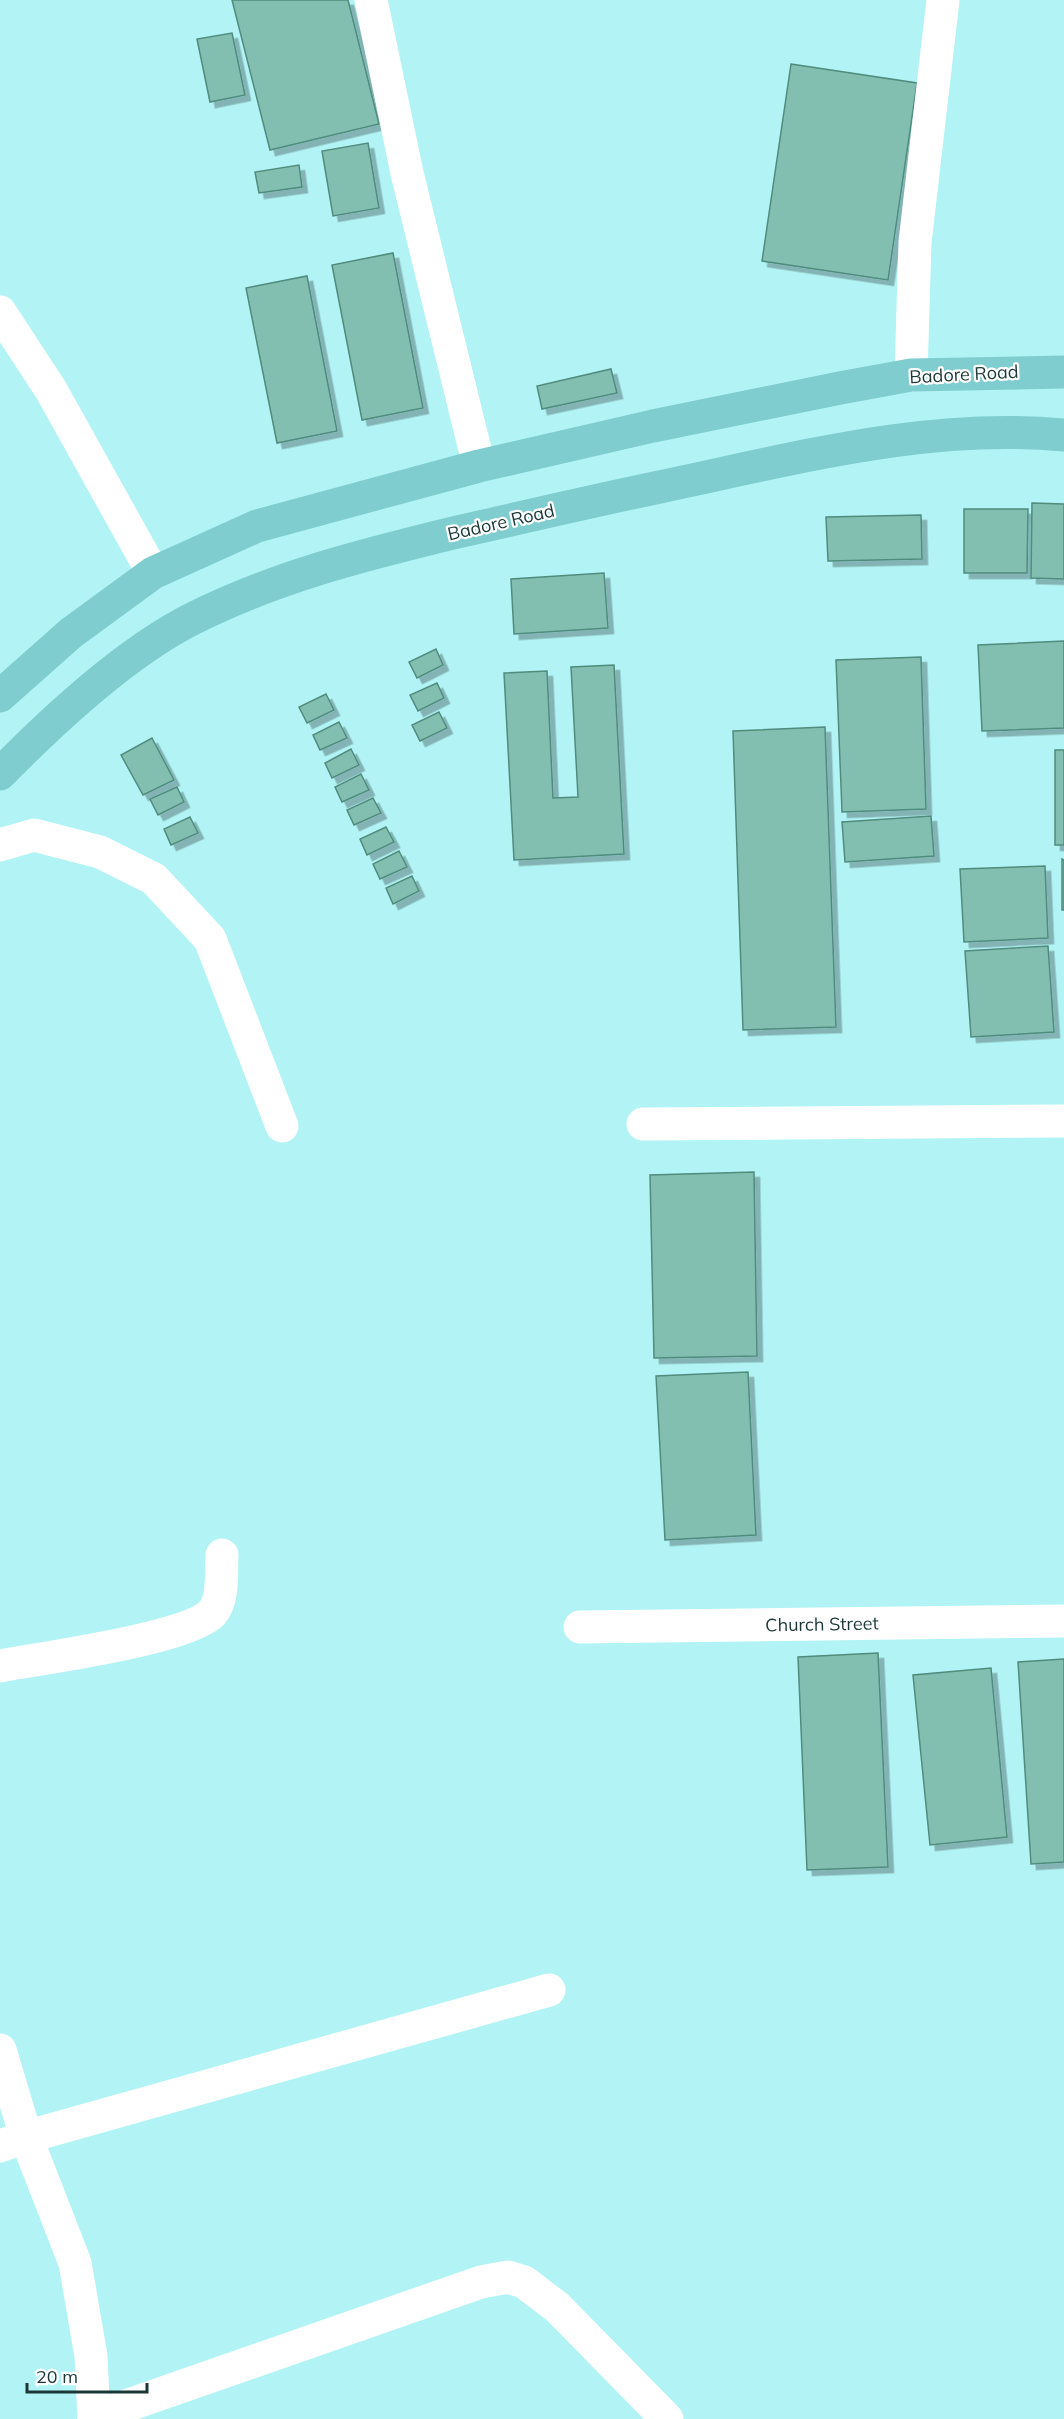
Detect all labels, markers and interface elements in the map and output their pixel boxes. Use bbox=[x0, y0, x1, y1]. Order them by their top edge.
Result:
street label: Badore Road bbox=[909, 360, 1019, 388]
street label: Badore Road bbox=[445, 499, 557, 545]
street label: Church Street bbox=[765, 1612, 879, 1636]
scale bar bbox=[27, 2356, 147, 2394]
text: 20 m bbox=[36, 2365, 78, 2388]

